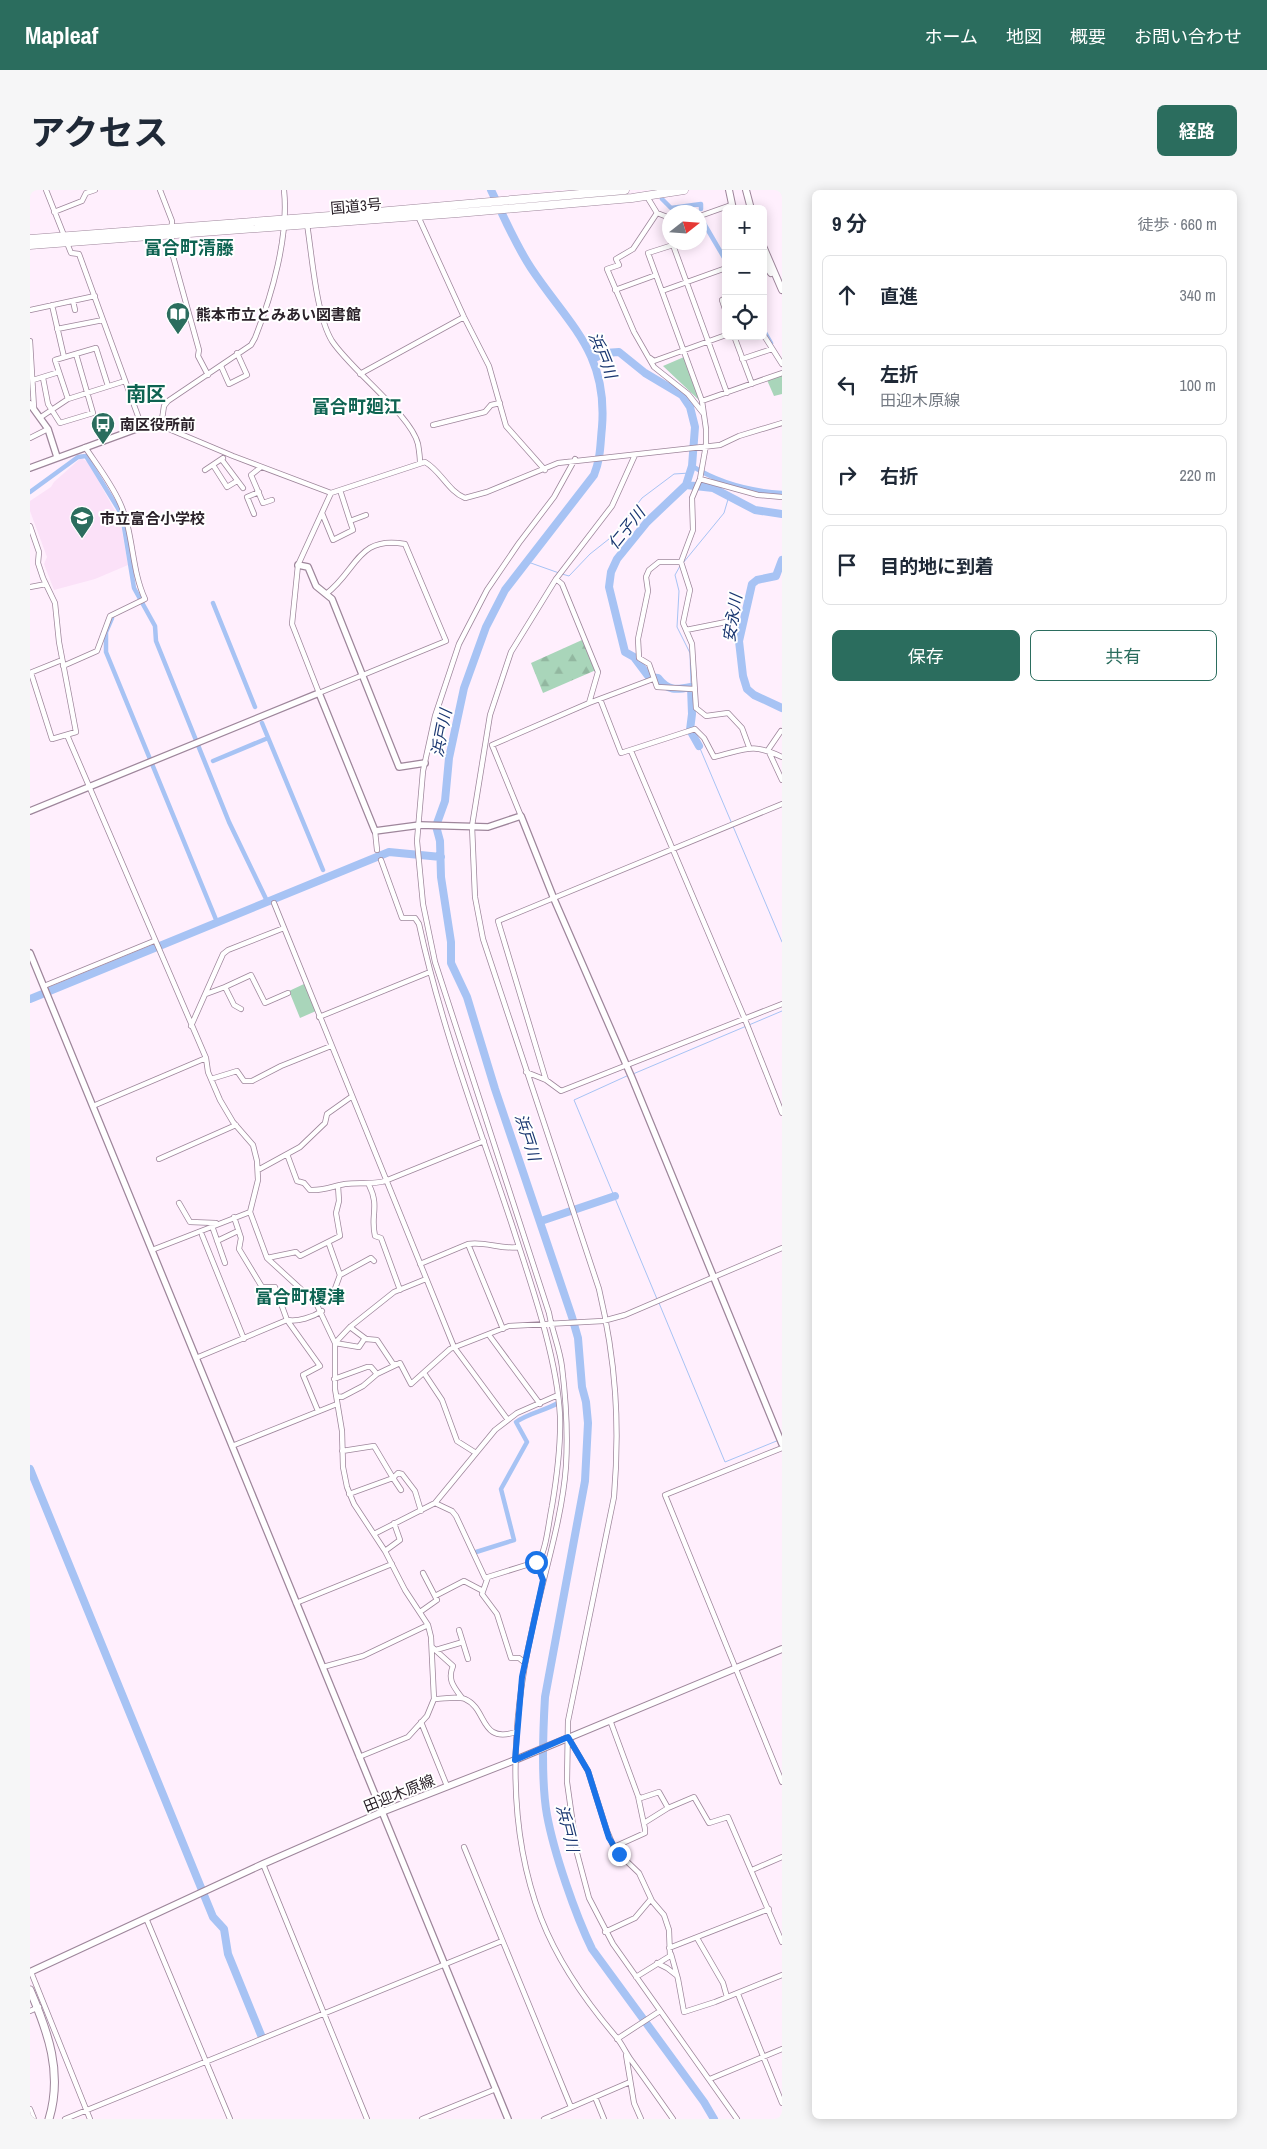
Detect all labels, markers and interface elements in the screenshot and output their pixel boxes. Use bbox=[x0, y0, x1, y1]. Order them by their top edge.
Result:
text: Mapleaf bbox=[25, 19, 98, 51]
text: ホーム bbox=[925, 24, 978, 49]
text: 地図 bbox=[1006, 24, 1042, 49]
text: 概要 bbox=[1070, 24, 1106, 49]
text: お問い合わせ bbox=[1134, 24, 1242, 49]
button: 経路 bbox=[1157, 105, 1237, 156]
text: アクセス bbox=[30, 109, 168, 156]
street label: 国道3号 bbox=[329, 193, 383, 219]
north arrow bbox=[662, 205, 707, 250]
map controls bbox=[722, 205, 767, 340]
button: + bbox=[722, 205, 767, 250]
text: 9 分 bbox=[832, 209, 867, 238]
text: 徒歩 · 660 m bbox=[1138, 213, 1217, 235]
district label: 富合町清藤 bbox=[144, 235, 234, 260]
button: − bbox=[722, 250, 767, 295]
icon: ahead bbox=[833, 281, 861, 309]
text: 直進 bbox=[880, 283, 918, 309]
text: 340 m bbox=[1180, 284, 1216, 306]
button: locate bbox=[722, 295, 767, 340]
library icon: 熊本市立とみあい図書館 bbox=[165, 301, 191, 335]
place label: 熊本市立とみあい図書館 bbox=[196, 304, 361, 325]
water label: 浜戸川 bbox=[584, 329, 623, 383]
text: 左折 bbox=[880, 361, 918, 387]
icon: left bbox=[833, 371, 861, 399]
text: 100 m bbox=[1180, 374, 1216, 396]
district label: 南区 bbox=[126, 380, 166, 407]
text: 田迎木原線 bbox=[880, 389, 960, 411]
district label: 富合町廻江 bbox=[312, 394, 402, 419]
bus stop icon: 南区役所前 bbox=[90, 411, 116, 445]
place label: 南区役所前 bbox=[120, 414, 195, 435]
icon: right bbox=[833, 461, 861, 489]
text: 右折 bbox=[880, 463, 918, 489]
text: 220 m bbox=[1180, 464, 1216, 486]
water label: 仁子川 bbox=[602, 501, 651, 554]
school or university icon: 市立富合小学校 bbox=[69, 505, 95, 539]
place label: 市立富合小学校 bbox=[100, 508, 205, 529]
icon: arrive bbox=[833, 551, 861, 579]
text: 目的地に到着 bbox=[880, 553, 994, 579]
water label: 安永川 bbox=[717, 591, 747, 643]
button: 保存 bbox=[832, 630, 1020, 681]
button: 共有 bbox=[1030, 630, 1217, 681]
water label: 浜戸川 bbox=[426, 705, 457, 759]
water label: 浜戸川 bbox=[510, 1111, 546, 1165]
district label: 富合町榎津 bbox=[255, 1284, 345, 1309]
route start bbox=[525, 1551, 548, 1574]
street label: 田迎木原線 bbox=[360, 1769, 438, 1817]
water label: 浜戸川 bbox=[552, 1802, 585, 1856]
route end bbox=[608, 1843, 631, 1866]

